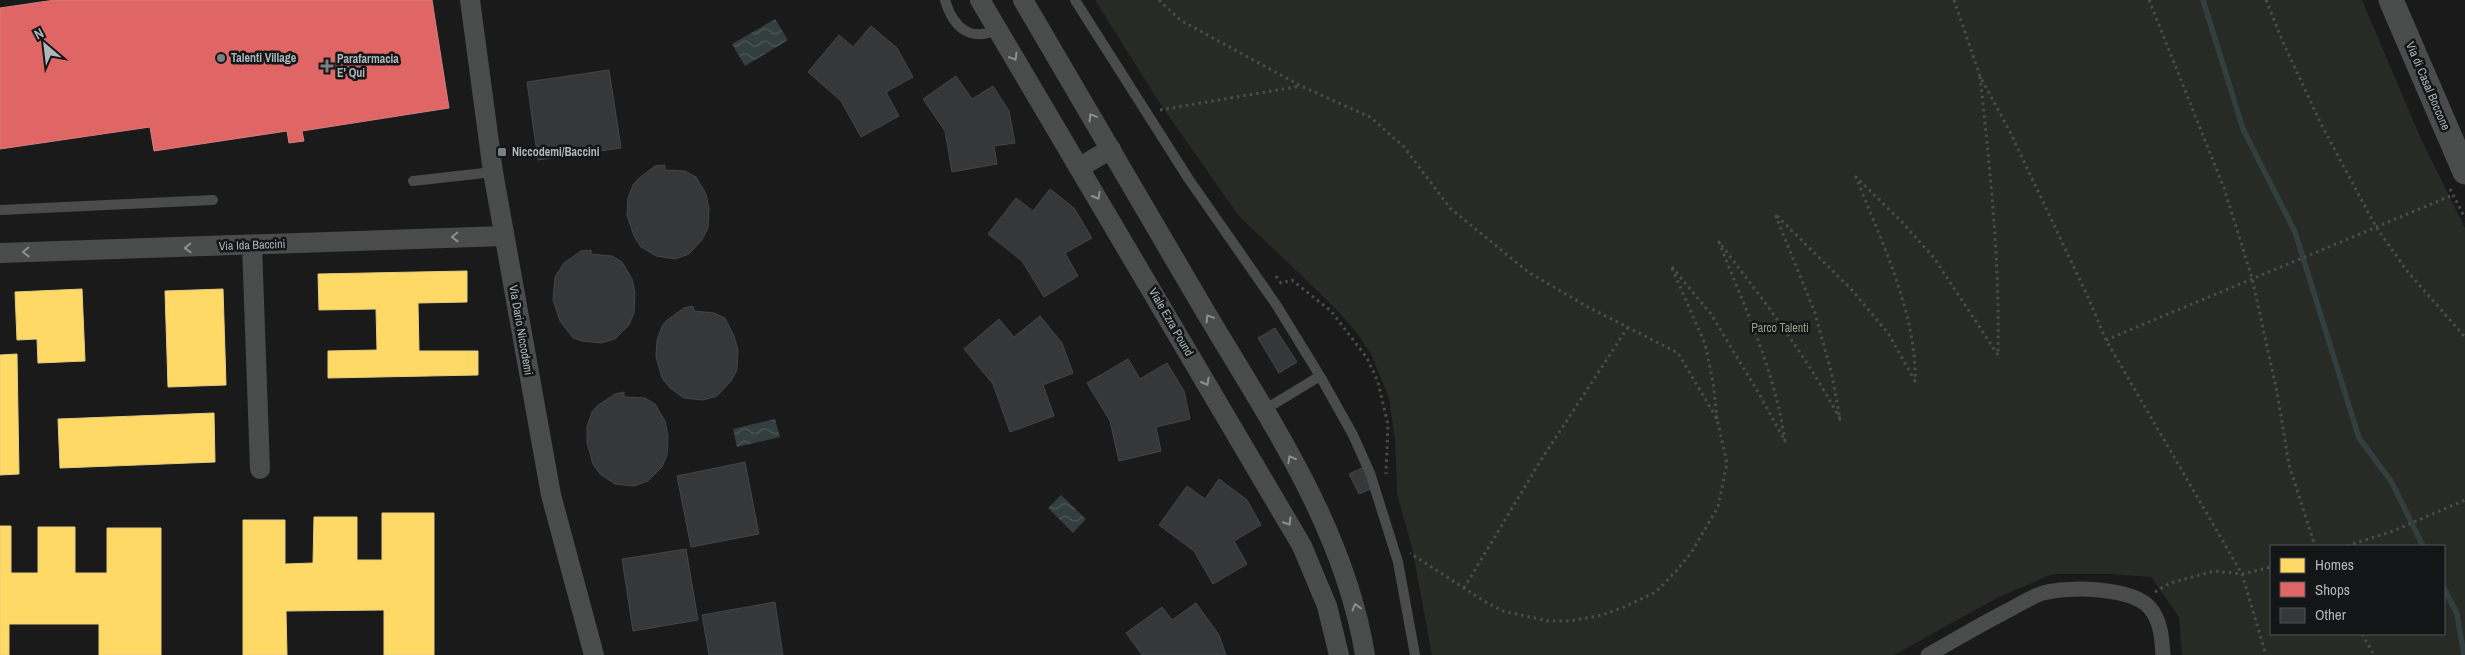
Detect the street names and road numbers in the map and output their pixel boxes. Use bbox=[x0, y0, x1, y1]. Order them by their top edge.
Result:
street label: Via di Casal Boccone bbox=[2402, 39, 2454, 133]
street label: Via Ida Baccini bbox=[218, 236, 286, 254]
street label: Via Dario Niccodemi bbox=[505, 284, 537, 376]
street label: Viale Ezra Pound bbox=[1145, 285, 1197, 359]

